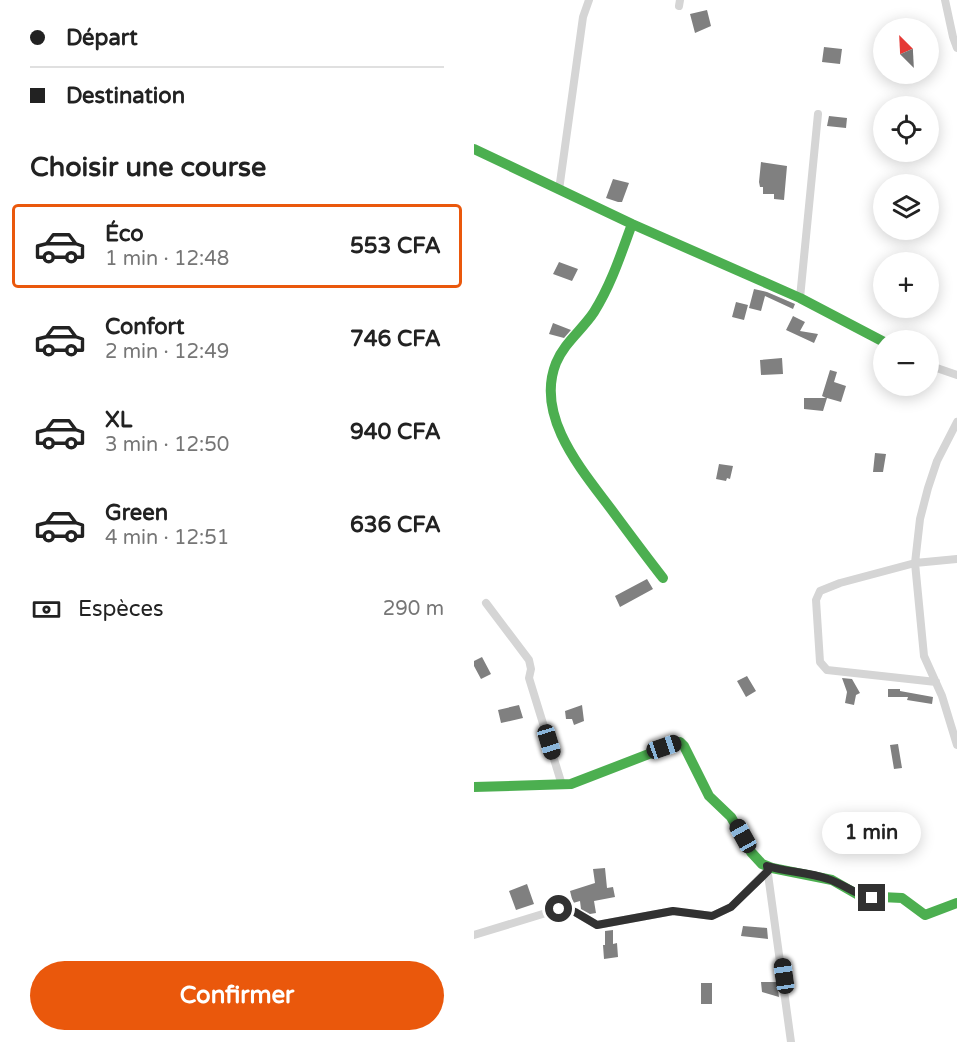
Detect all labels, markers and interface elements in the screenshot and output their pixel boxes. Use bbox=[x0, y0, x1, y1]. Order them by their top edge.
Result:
north arrow bbox=[873, 18, 939, 84]
map controls bbox=[873, 18, 939, 396]
text: Départ bbox=[66, 25, 138, 51]
text: Destination bbox=[66, 83, 185, 109]
button: locate bbox=[873, 96, 939, 162]
text: Choisir une course bbox=[30, 151, 266, 184]
button: layers bbox=[873, 174, 939, 240]
icon: car bbox=[33, 219, 87, 273]
text: Éco bbox=[105, 221, 144, 247]
text: 553 CFA bbox=[350, 233, 441, 259]
text: 1 min · 12:48 bbox=[105, 247, 229, 271]
button: + bbox=[873, 252, 939, 318]
icon: car bbox=[33, 312, 87, 366]
text: Confort bbox=[105, 314, 184, 340]
text: 746 CFA bbox=[350, 326, 441, 352]
button: − bbox=[873, 330, 939, 396]
text: 2 min · 12:49 bbox=[105, 340, 229, 364]
icon: car bbox=[33, 405, 87, 459]
text: XL bbox=[105, 407, 132, 433]
text: 940 CFA bbox=[350, 419, 441, 445]
text: 3 min · 12:50 bbox=[105, 433, 229, 457]
icon: car bbox=[33, 498, 87, 552]
text: Green bbox=[105, 500, 168, 526]
text: 636 CFA bbox=[350, 512, 441, 538]
text: 4 min · 12:51 bbox=[105, 526, 229, 550]
icon: cash bbox=[30, 593, 63, 626]
text: Espèces bbox=[78, 596, 163, 622]
text: 290 m bbox=[383, 597, 444, 621]
car bbox=[535, 722, 563, 762]
car bbox=[644, 733, 684, 761]
callout: 1 min bbox=[822, 811, 922, 853]
car bbox=[726, 816, 760, 856]
text: 1 min bbox=[845, 821, 898, 845]
route end bbox=[858, 884, 885, 911]
route start bbox=[545, 895, 572, 922]
car bbox=[773, 957, 795, 995]
button: Confirmer bbox=[30, 961, 444, 1030]

